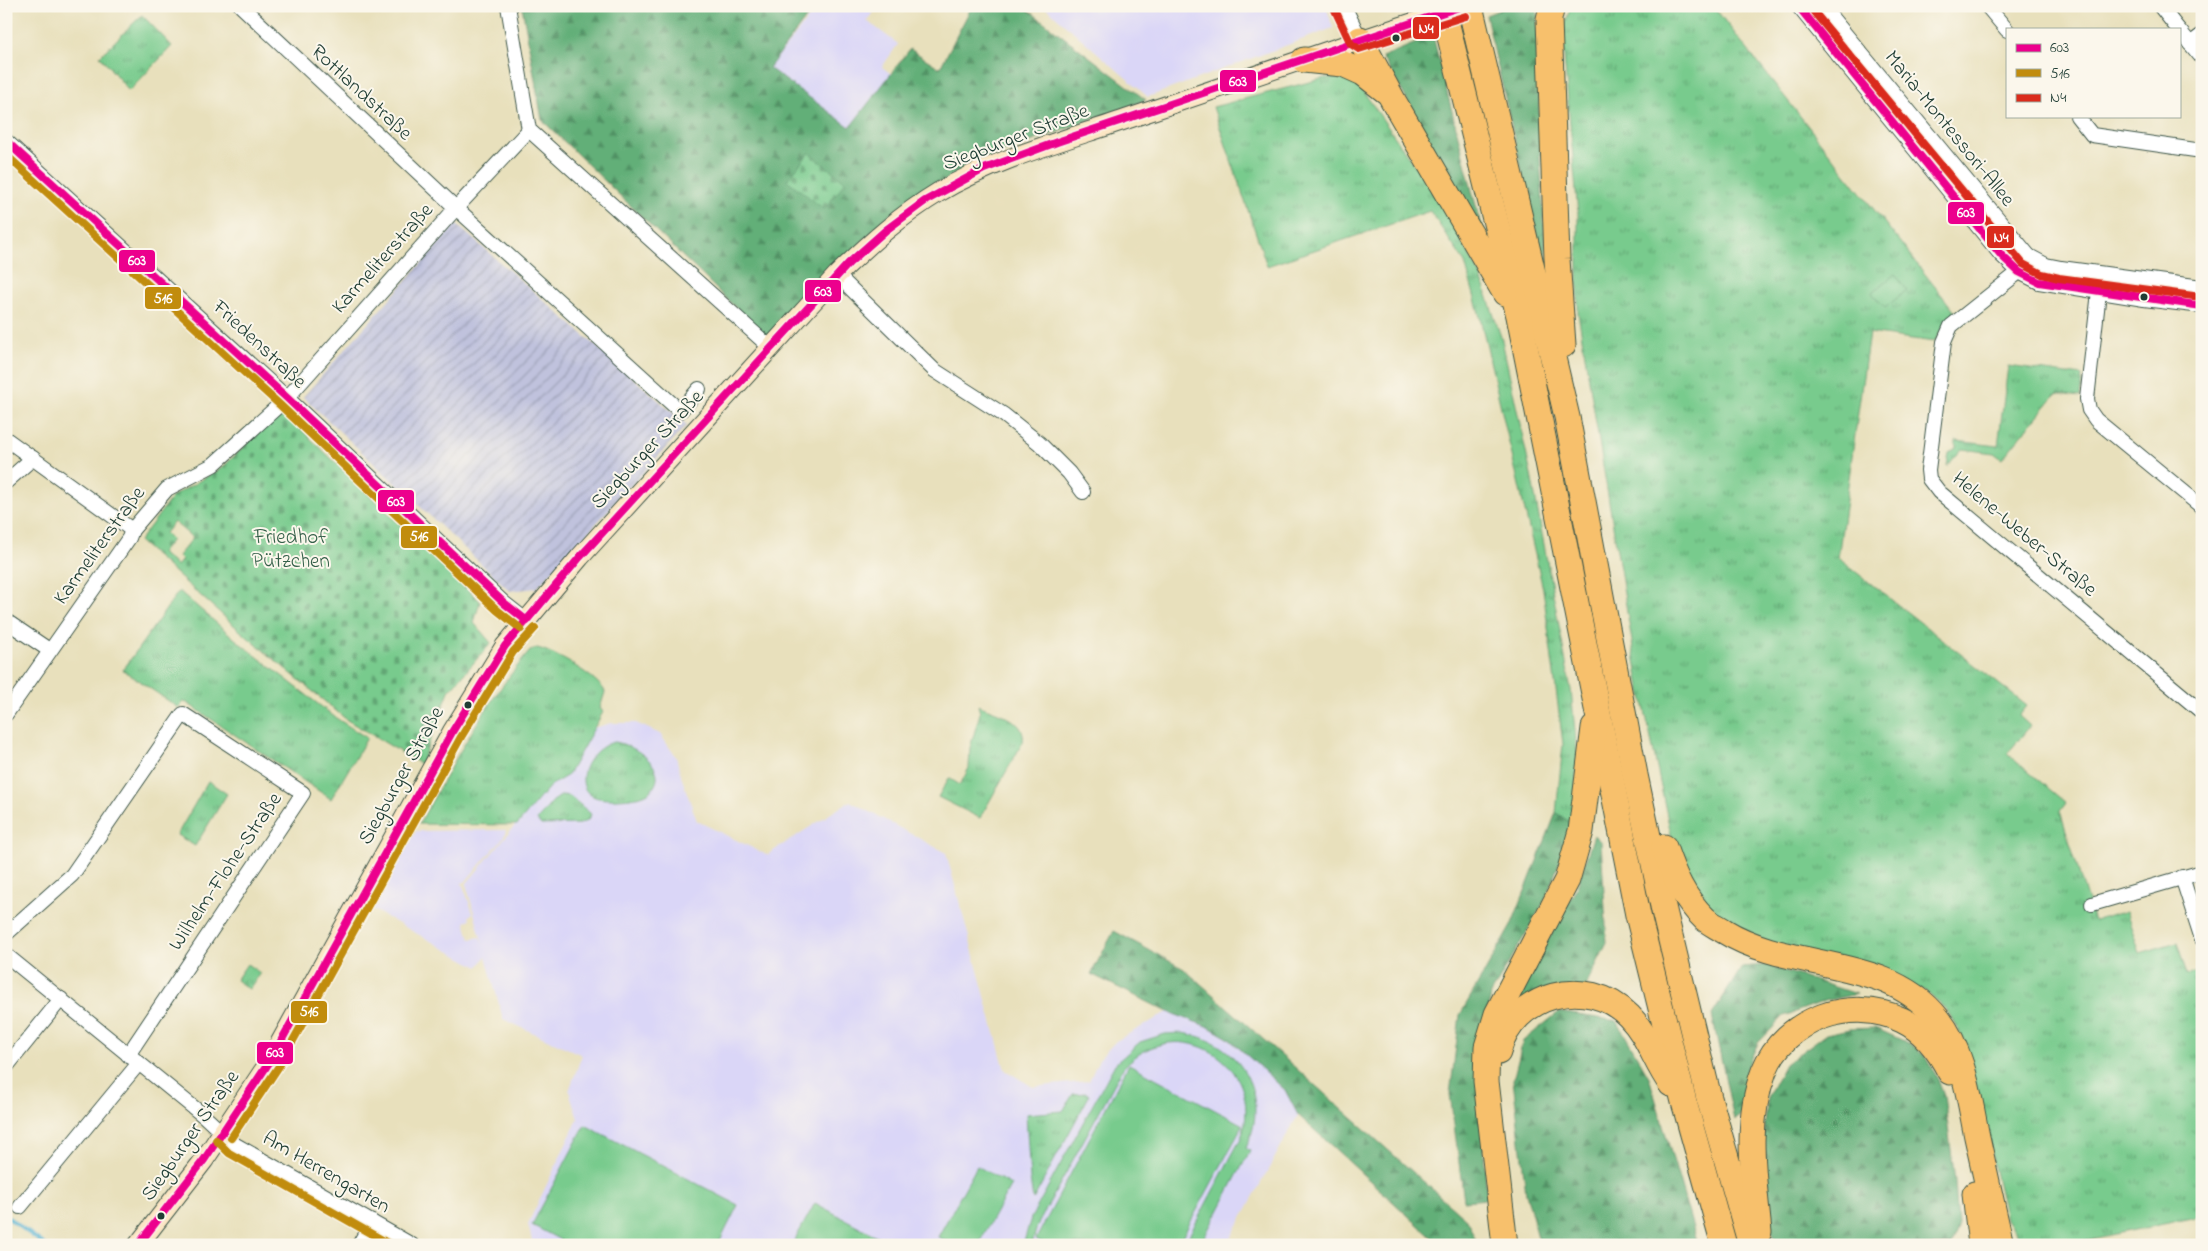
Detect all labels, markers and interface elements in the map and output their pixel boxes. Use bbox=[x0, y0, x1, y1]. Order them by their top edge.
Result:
line badge: N4 bbox=[1412, 16, 1440, 40]
text: N4 bbox=[1418, 19, 1434, 40]
legend bbox=[2006, 28, 2180, 118]
unlabelled marker bbox=[1391, 33, 1401, 43]
text: 603 bbox=[2050, 37, 2069, 59]
street label: Rottlandstraße bbox=[303, 38, 419, 149]
street label: Maria-Montessori-Allee bbox=[1877, 44, 2022, 214]
text: 516 bbox=[2050, 63, 2070, 85]
line badge: 603 bbox=[1219, 69, 1257, 93]
text: 603 bbox=[1228, 72, 1247, 93]
text: N4 bbox=[2050, 87, 2066, 109]
street label: Siegburger Straße bbox=[939, 96, 1095, 182]
street label: Karmeliterstraße bbox=[325, 197, 441, 321]
line badge: 603 bbox=[1947, 201, 1985, 225]
text: 603 bbox=[1956, 203, 1975, 224]
line badge: N4 bbox=[1986, 225, 2015, 249]
text: N4 bbox=[1993, 228, 2009, 249]
line badge: 603 bbox=[118, 249, 156, 273]
text: 603 bbox=[127, 251, 146, 272]
line badge: 603 bbox=[804, 279, 842, 303]
text: 603 bbox=[813, 282, 832, 303]
line badge: 516 bbox=[144, 286, 182, 310]
text: 516 bbox=[154, 289, 173, 310]
unlabelled marker bbox=[2139, 292, 2149, 302]
street label: Friedenstraße bbox=[204, 293, 313, 397]
street label: Siegburger Straße bbox=[584, 383, 713, 518]
street label: Helene-Weber-Straße bbox=[1945, 465, 2104, 605]
street label: Karmeliterstraße bbox=[47, 480, 154, 611]
line badge: 603 bbox=[377, 489, 415, 513]
text: 603 bbox=[386, 492, 405, 513]
park label: Friedhof Pützchen bbox=[252, 523, 330, 577]
line badge: 516 bbox=[400, 525, 438, 549]
text: 516 bbox=[410, 527, 429, 548]
unlabelled marker bbox=[463, 700, 473, 710]
street label: Siegburger Straße bbox=[351, 701, 455, 852]
street label: Wilhelm-Flohe-Straße bbox=[162, 786, 291, 957]
line badge: 516 bbox=[290, 1000, 328, 1024]
text: 516 bbox=[300, 1002, 319, 1023]
line badge: 603 bbox=[256, 1041, 294, 1065]
text: 603 bbox=[265, 1043, 284, 1064]
street label: Siegburger Straße bbox=[134, 1064, 249, 1209]
street label: Am Herrengarten bbox=[256, 1124, 395, 1223]
unlabelled marker bbox=[156, 1211, 166, 1221]

